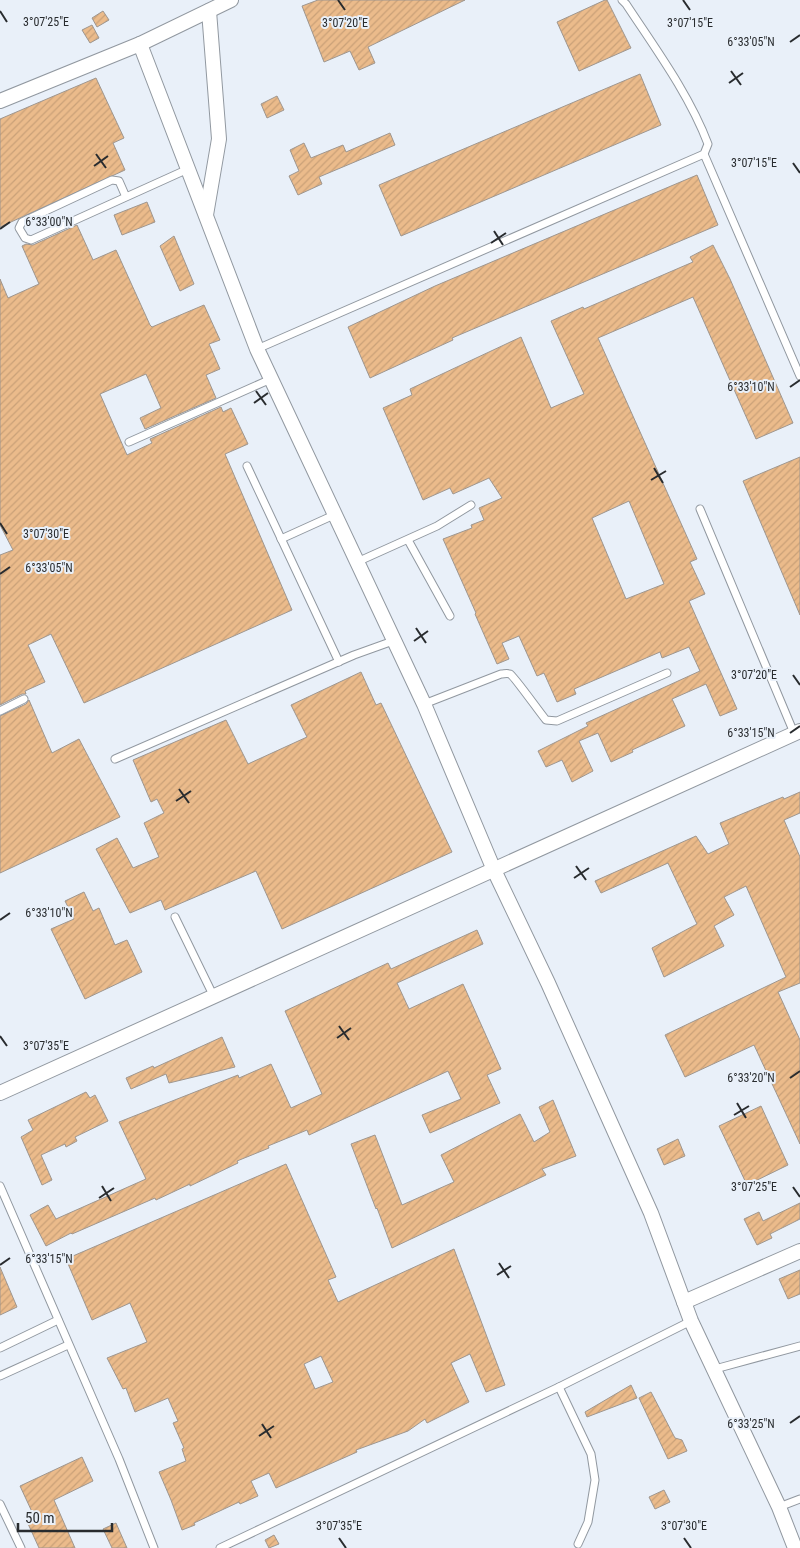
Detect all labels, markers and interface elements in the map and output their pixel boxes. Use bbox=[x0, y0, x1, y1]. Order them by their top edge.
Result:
text: 3°07'25"E bbox=[23, 15, 69, 29]
text: 3°07'20"E bbox=[322, 16, 368, 30]
text: 3°07'15"E bbox=[667, 16, 713, 30]
text: 6°33'05"N bbox=[727, 35, 775, 49]
text: 3°07'15"E bbox=[731, 156, 777, 170]
text: 6°33'00"N bbox=[25, 215, 73, 229]
text: 6°33'10"N bbox=[727, 380, 775, 394]
text: 3°07'30"E bbox=[23, 527, 69, 541]
text: 6°33'05"N bbox=[25, 561, 73, 575]
text: 3°07'20"E bbox=[731, 668, 777, 682]
text: 6°33'15"N bbox=[727, 726, 775, 740]
text: 6°33'10"N bbox=[25, 906, 73, 920]
text: 3°07'35"E bbox=[23, 1039, 69, 1053]
text: 6°33'20"N bbox=[727, 1071, 775, 1085]
text: 3°07'25"E bbox=[731, 1180, 777, 1194]
text: 6°33'15"N bbox=[25, 1252, 73, 1266]
text: 6°33'25"N bbox=[727, 1417, 775, 1431]
scale bar bbox=[18, 1500, 111, 1532]
text: 50 m bbox=[25, 1509, 55, 1527]
text: 3°07'35"E bbox=[316, 1519, 362, 1533]
text: 3°07'30"E bbox=[661, 1519, 707, 1533]

